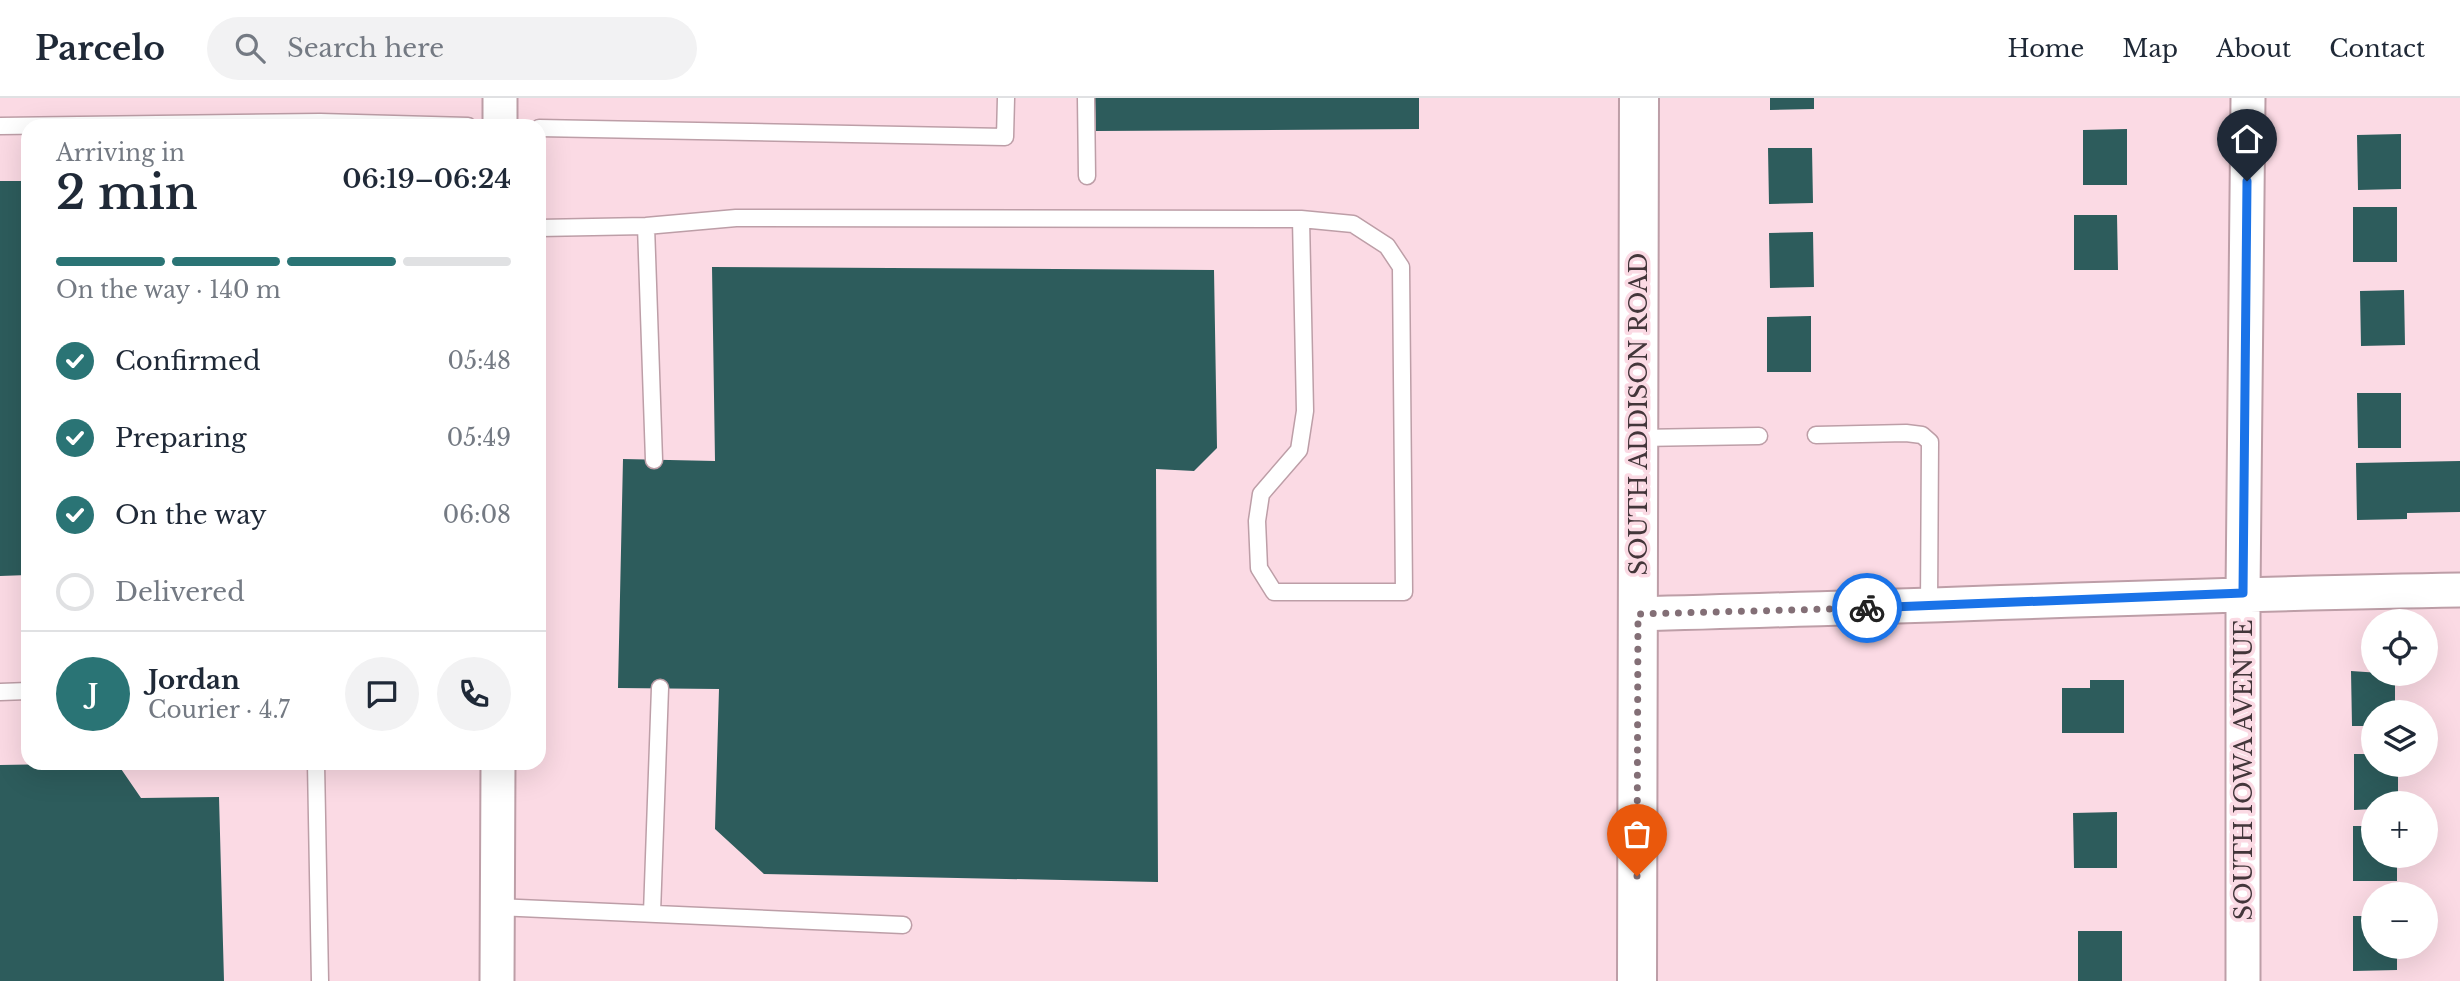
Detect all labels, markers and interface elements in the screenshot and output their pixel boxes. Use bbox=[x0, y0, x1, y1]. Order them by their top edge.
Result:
search box bbox=[207, 17, 697, 80]
text: Parcelo bbox=[35, 28, 165, 69]
icon: search bbox=[231, 29, 269, 67]
text: Search here bbox=[287, 32, 444, 64]
text: Home bbox=[2008, 34, 2084, 63]
text: Map bbox=[2122, 34, 2178, 63]
text: About bbox=[2216, 34, 2291, 63]
text: Contact bbox=[2329, 34, 2425, 63]
pin bbox=[2217, 109, 2277, 181]
icon: home bbox=[2228, 120, 2266, 158]
text: Arriving in bbox=[56, 139, 185, 167]
text: 06:19–06:24 bbox=[342, 163, 511, 195]
text: 2 min bbox=[56, 164, 198, 221]
street label: SOUTH ADDISON ROAD bbox=[1624, 253, 1653, 575]
text: On the way · 140 m bbox=[56, 276, 281, 304]
icon: check bbox=[56, 342, 94, 380]
text: Confirmed bbox=[115, 345, 260, 377]
text: 05:48 bbox=[448, 347, 511, 375]
icon: check bbox=[56, 419, 94, 457]
text: Preparing bbox=[115, 422, 247, 454]
text: 05:49 bbox=[447, 424, 511, 452]
icon: check bbox=[56, 496, 94, 534]
text: On the way bbox=[115, 499, 267, 531]
text: 06:08 bbox=[443, 501, 511, 529]
courier bbox=[1832, 573, 1902, 643]
text: Delivered bbox=[115, 576, 245, 608]
icon: bike bbox=[1848, 589, 1886, 627]
map controls bbox=[2361, 609, 2438, 959]
button: locate bbox=[2361, 609, 2438, 686]
street label: SOUTH IOWA AVENUE bbox=[2229, 619, 2258, 921]
button: chat bbox=[345, 657, 419, 731]
button: phone bbox=[437, 657, 511, 731]
text: Jordan bbox=[148, 664, 240, 696]
text: J bbox=[88, 678, 98, 710]
text: Courier · 4.7 bbox=[148, 696, 290, 724]
button: layers bbox=[2361, 700, 2438, 777]
button: + bbox=[2361, 791, 2438, 868]
pin bbox=[1607, 804, 1667, 876]
icon: bag bbox=[1618, 815, 1656, 853]
button: − bbox=[2361, 882, 2438, 959]

